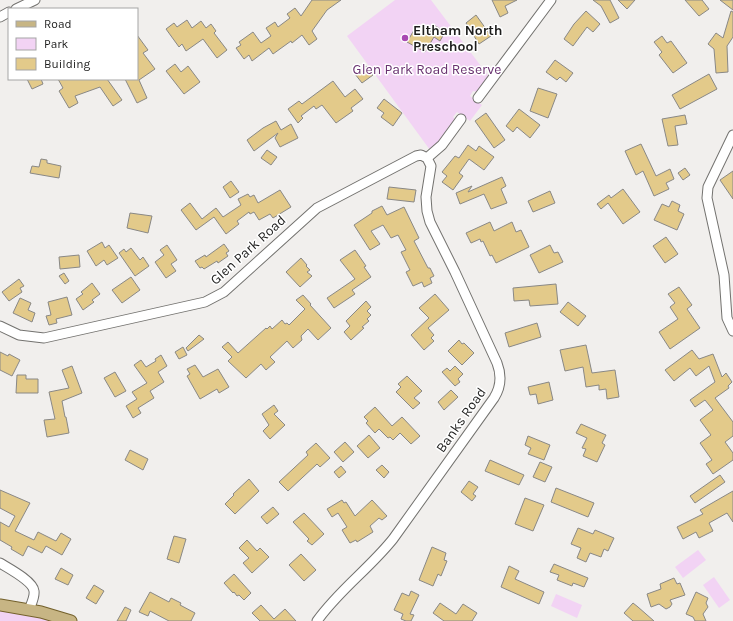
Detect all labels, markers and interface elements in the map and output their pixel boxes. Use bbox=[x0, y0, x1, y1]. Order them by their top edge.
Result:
legend bbox=[8, 8, 138, 80]
text: Road bbox=[44, 17, 72, 31]
place label: Eltham North Preschool bbox=[413, 22, 502, 55]
marker: Eltham North Preschool bbox=[400, 33, 410, 43]
text: Park bbox=[44, 37, 69, 51]
text: Building bbox=[44, 57, 91, 71]
park label: Glen Park Road Reserve bbox=[353, 61, 501, 78]
street label: Glen Park Road bbox=[207, 212, 289, 288]
street label: Banks Road bbox=[432, 384, 490, 456]

